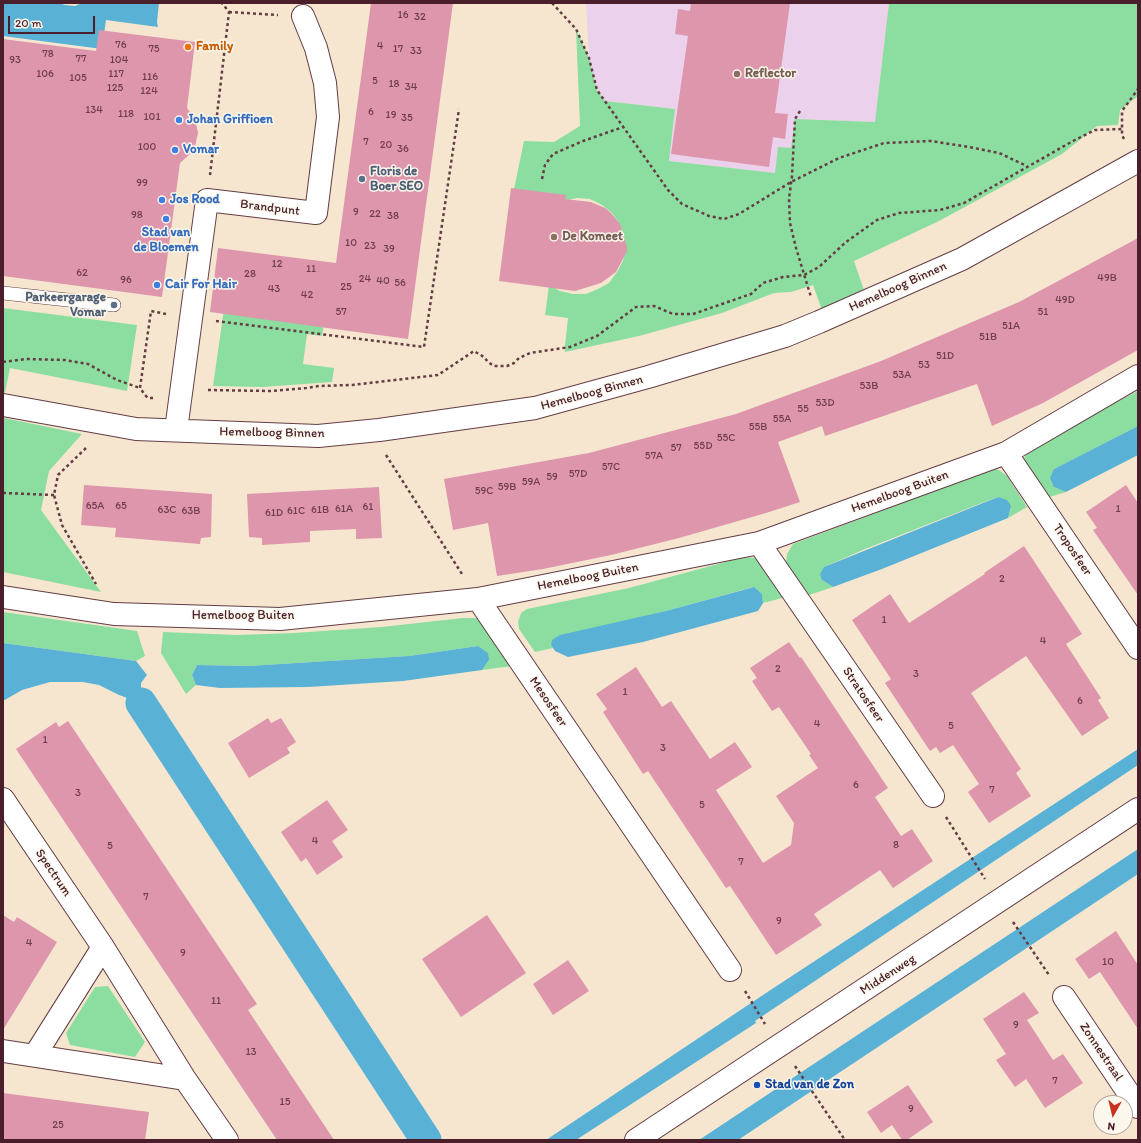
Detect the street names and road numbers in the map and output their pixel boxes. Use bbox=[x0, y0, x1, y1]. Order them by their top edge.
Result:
street label: Brandpunt bbox=[239, 197, 301, 219]
street label: Hemelboog Binnen bbox=[847, 258, 949, 316]
street label: Hemelboog Binnen bbox=[539, 372, 645, 414]
street label: Hemelboog Binnen bbox=[219, 424, 325, 442]
street label: Hemelboog Buiten bbox=[849, 467, 951, 517]
street label: Troposfeer bbox=[1049, 521, 1095, 579]
street label: Hemelboog Buiten bbox=[536, 560, 640, 594]
street label: Hemelboog Buiten bbox=[192, 608, 294, 624]
street label: Stratosfeer bbox=[839, 664, 887, 726]
street label: Mesosfeer bbox=[526, 674, 570, 730]
street label: Spectrum bbox=[31, 846, 75, 900]
street label: Middenweg bbox=[857, 951, 919, 999]
street label: Zonnestraal bbox=[1076, 1020, 1126, 1084]

